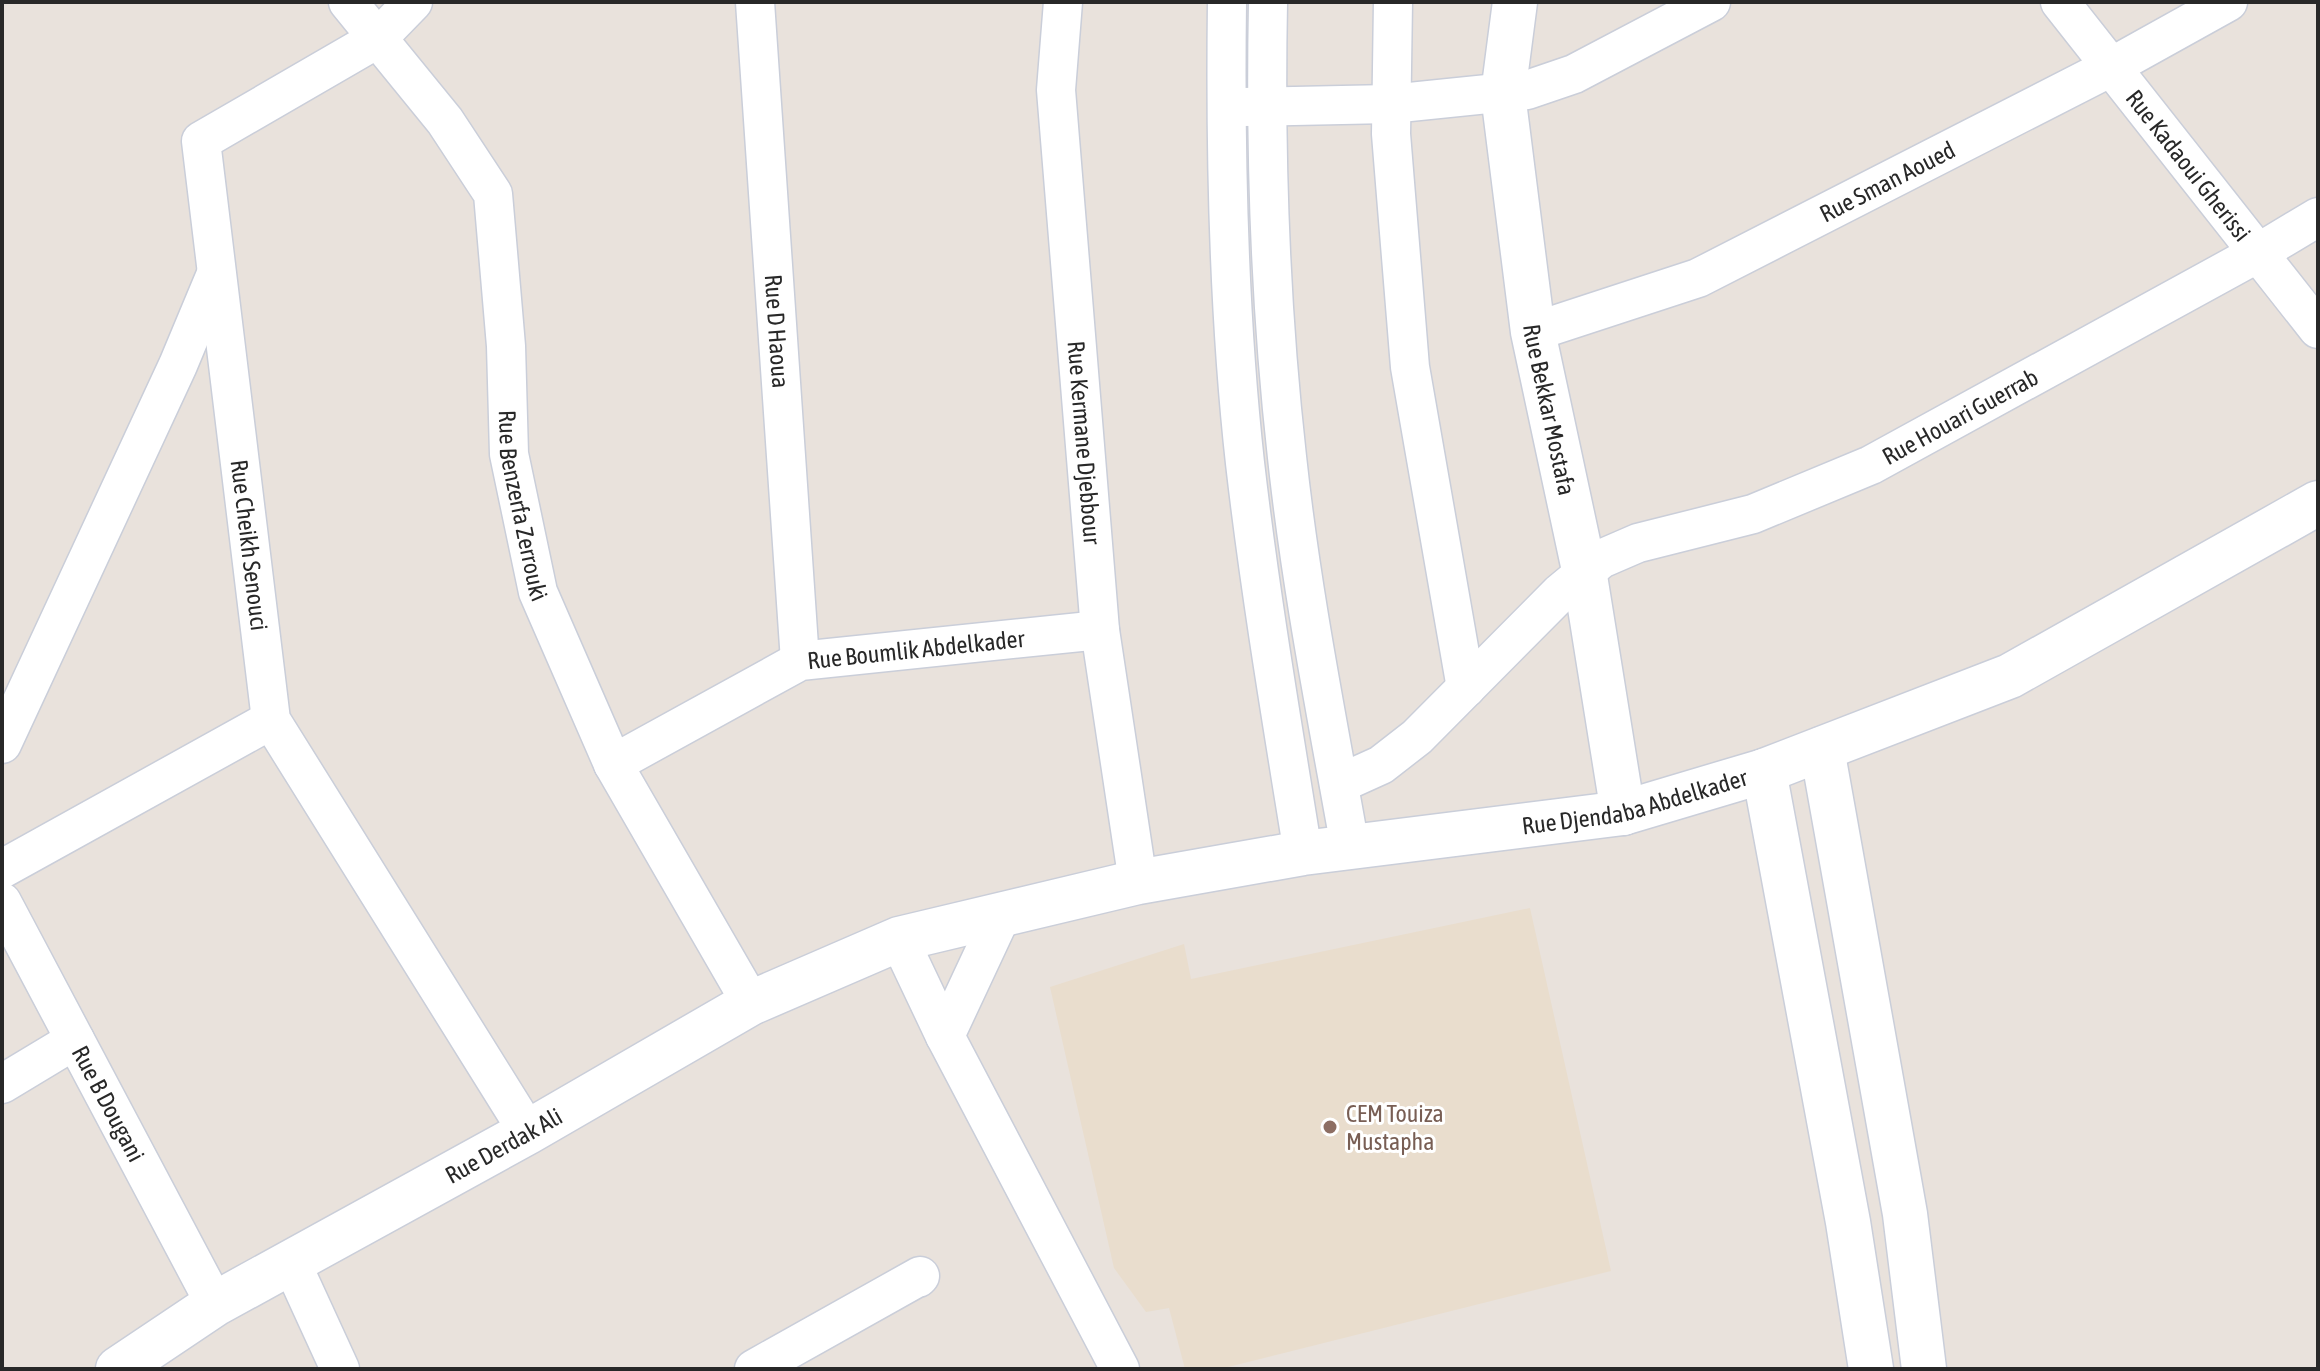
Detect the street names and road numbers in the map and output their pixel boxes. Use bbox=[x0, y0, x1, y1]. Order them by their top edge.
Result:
street label: Rue Kadaoui Gherissi bbox=[2121, 84, 2257, 246]
street label: Rue Sman Aoued bbox=[1815, 136, 1959, 227]
street label: Rue D Haoua bbox=[760, 274, 795, 389]
street label: Rue Bekkar Mostafa bbox=[1519, 322, 1581, 498]
street label: Rue Kermane Djebbour bbox=[1063, 340, 1107, 546]
street label: Rue Houari Guerrab bbox=[1877, 363, 2042, 470]
street label: Rue Benzerfa Zerrouki bbox=[494, 410, 554, 605]
street label: Rue Cheikh Senouci bbox=[226, 458, 274, 632]
street label: Rue Boumlik Abdelkader bbox=[806, 624, 1027, 674]
street label: Rue Djendaba Abdelkader bbox=[1520, 763, 1751, 839]
street label: Rue B Dougani bbox=[67, 1041, 150, 1166]
street label: Rue Derdak Ali bbox=[440, 1102, 567, 1188]

